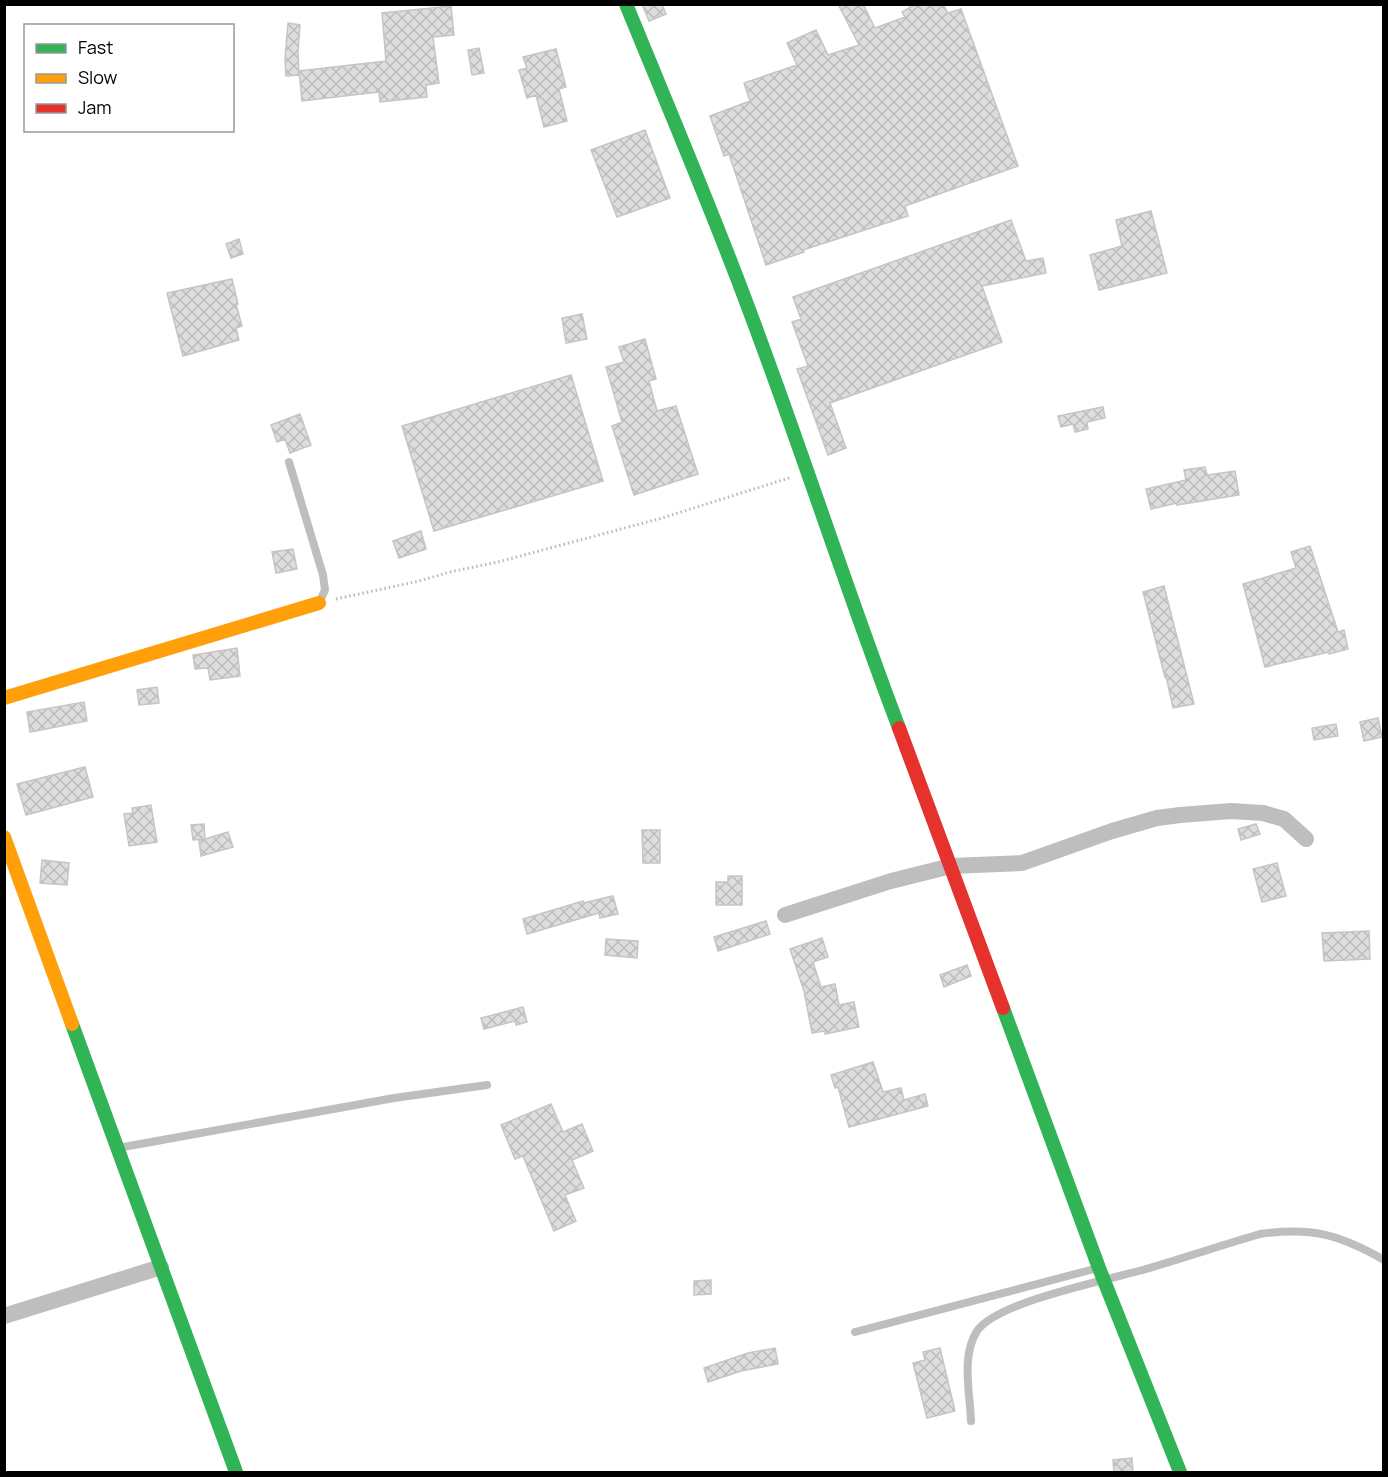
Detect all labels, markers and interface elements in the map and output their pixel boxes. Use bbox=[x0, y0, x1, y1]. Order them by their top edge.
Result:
legend bbox=[24, 24, 234, 132]
text: Fast bbox=[78, 35, 113, 59]
text: Slow bbox=[78, 65, 118, 89]
text: Jam bbox=[78, 95, 112, 119]

